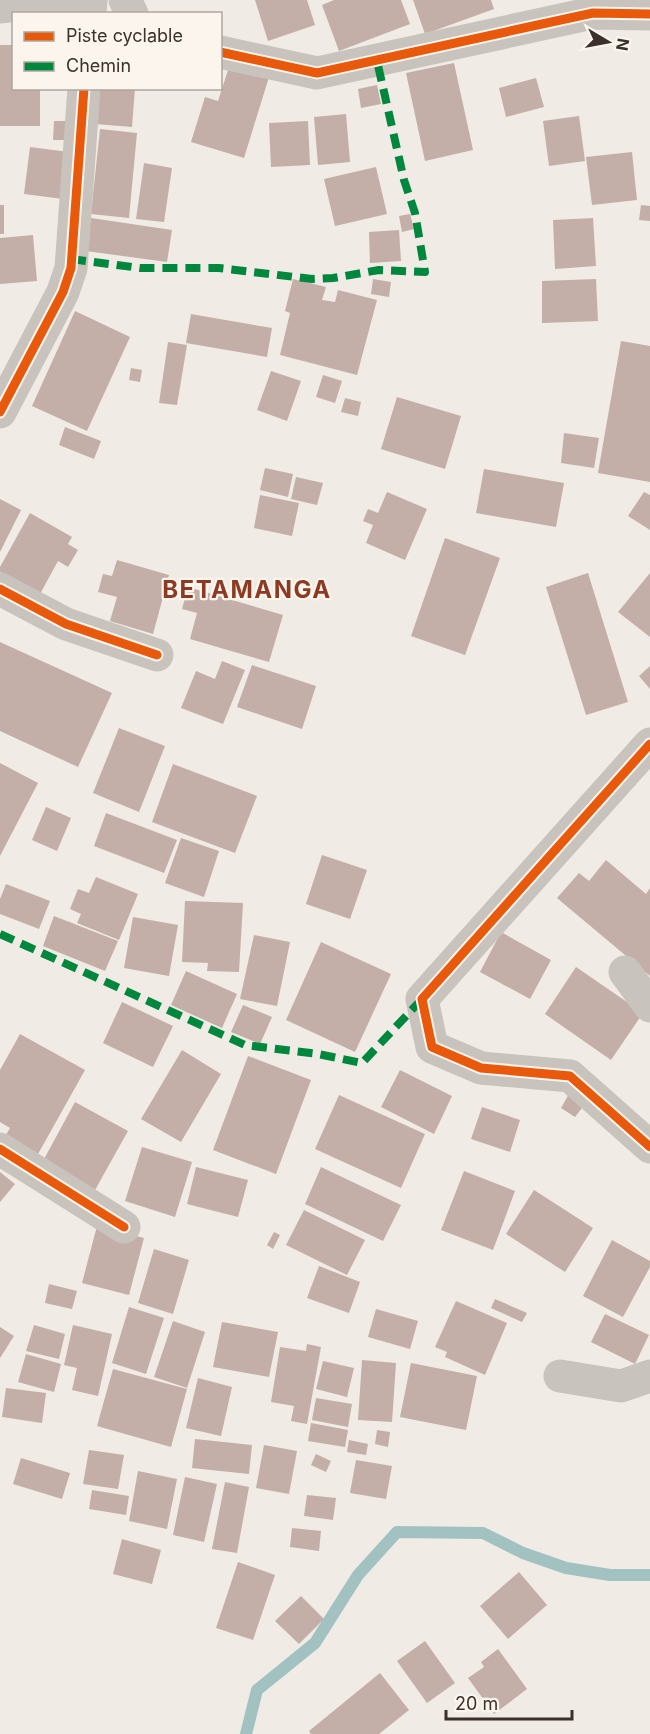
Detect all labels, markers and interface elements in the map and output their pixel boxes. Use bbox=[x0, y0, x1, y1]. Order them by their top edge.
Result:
legend bbox=[12, 12, 222, 90]
north arrow bbox=[578, 12, 638, 72]
text: Piste cyclable bbox=[66, 25, 183, 46]
text: N bbox=[612, 37, 634, 52]
text: Chemin bbox=[66, 55, 131, 76]
district label: BETAMANGA bbox=[162, 575, 332, 604]
scale bar bbox=[446, 1683, 572, 1721]
text: 20 m bbox=[455, 1693, 498, 1714]

